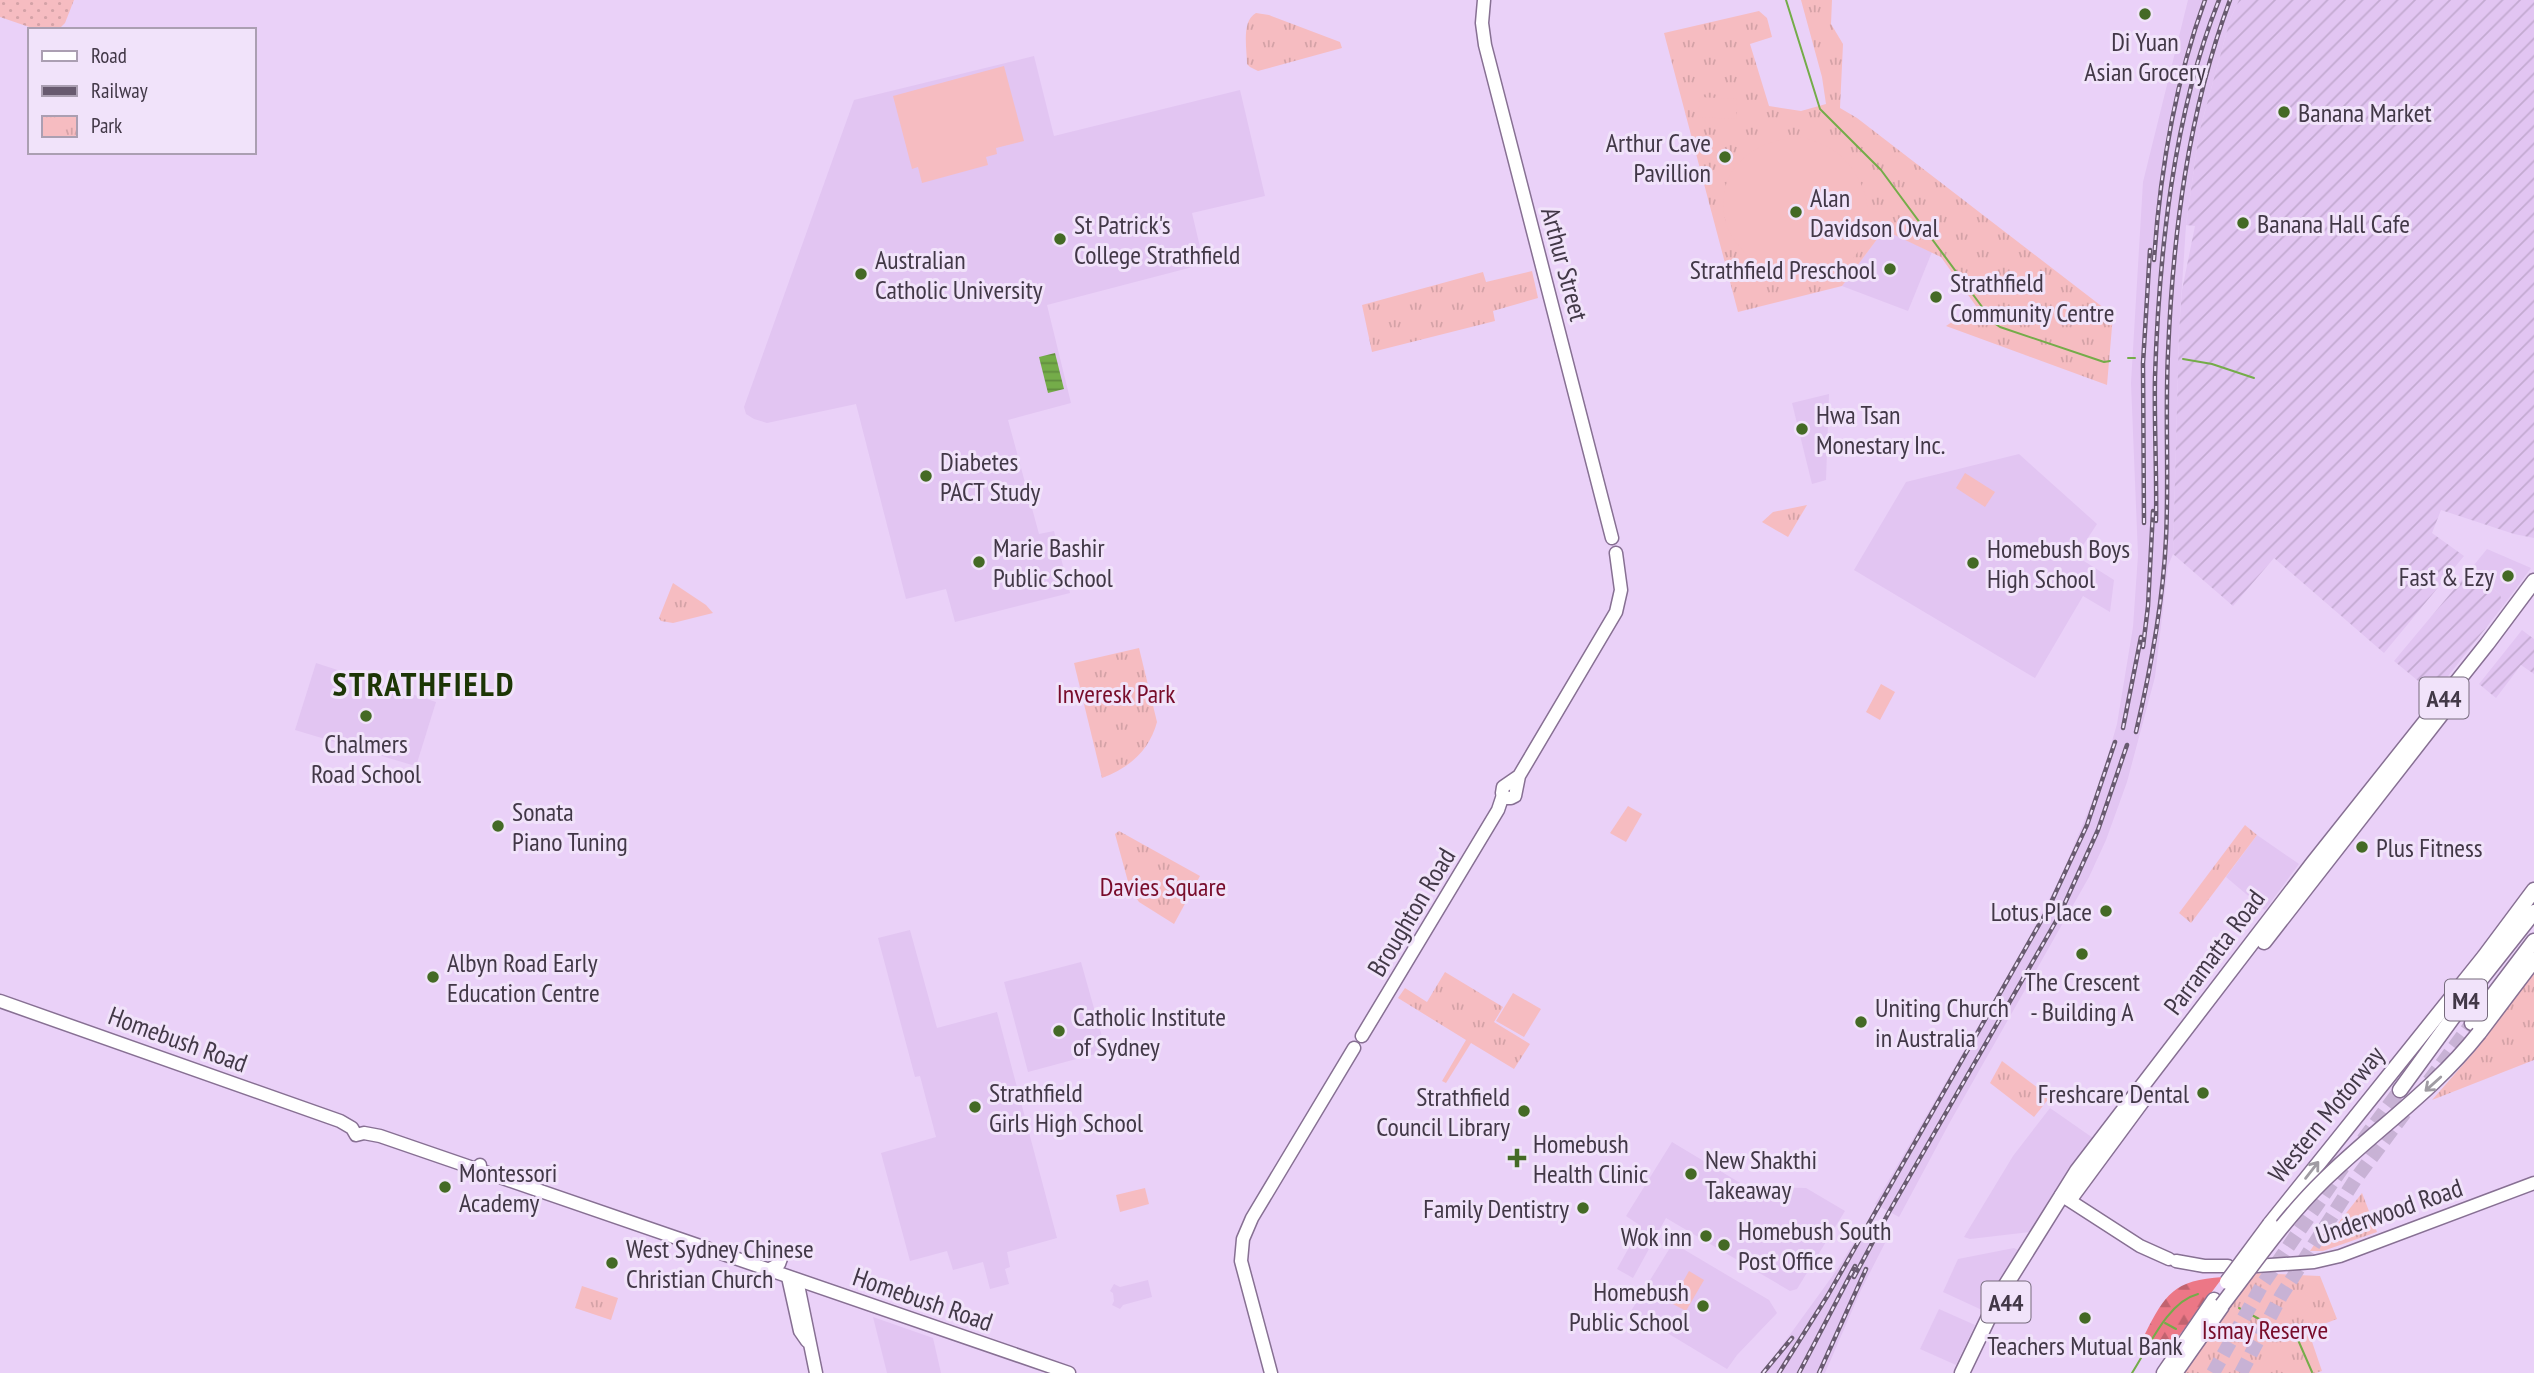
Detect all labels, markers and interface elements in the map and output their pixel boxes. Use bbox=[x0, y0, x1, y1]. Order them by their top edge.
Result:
marker: Di Yuan Asian Grocery bbox=[2137, 6, 2153, 22]
place label: Di Yuan Asian Grocery bbox=[2084, 25, 2206, 88]
legend bbox=[28, 28, 256, 154]
text: Road bbox=[91, 42, 127, 69]
text: Railway bbox=[91, 77, 148, 104]
place label: Banana Market bbox=[2298, 96, 2432, 129]
marker: Banana Market bbox=[2276, 104, 2292, 120]
text: Park bbox=[91, 112, 122, 139]
place label: Arthur Cave Pavillion bbox=[1606, 126, 1711, 189]
marker: Arthur Cave Pavillion bbox=[1717, 149, 1733, 165]
place label: Alan Davidson Oval bbox=[1810, 181, 1939, 244]
street label: Arthur Street bbox=[1534, 204, 1596, 324]
marker: Alan Davidson Oval bbox=[1788, 204, 1804, 220]
place label: Banana Hall Cafe bbox=[2257, 207, 2410, 240]
place label: St Patrick's College Strathfield bbox=[1074, 208, 1240, 271]
marker: Banana Hall Cafe bbox=[2235, 215, 2251, 231]
marker: St Patrick's College Strathfield bbox=[1052, 231, 1068, 247]
place label: Australian Catholic University bbox=[875, 243, 1043, 306]
place label: Strathfield Preschool bbox=[1690, 253, 1876, 286]
marker: Strathfield Preschool bbox=[1882, 261, 1898, 277]
marker: Australian Catholic University bbox=[853, 266, 869, 282]
place label: Strathfield Community Centre bbox=[1950, 266, 2114, 329]
marker: Strathfield Community Centre bbox=[1928, 289, 1944, 305]
place label: Hwa Tsan Monestary Inc. bbox=[1816, 398, 1945, 461]
marker: Hwa Tsan Monestary Inc. bbox=[1794, 421, 1810, 437]
place label: Diabetes PACT Study bbox=[940, 445, 1040, 508]
marker: Diabetes PACT Study bbox=[918, 468, 934, 484]
place label: Marie Bashir Public School bbox=[993, 531, 1113, 594]
place label: Homebush Boys High School bbox=[1987, 532, 2130, 595]
marker: Marie Bashir Public School bbox=[971, 554, 987, 570]
marker: Homebush Boys High School bbox=[1965, 555, 1981, 571]
place label: Fast & Ezy bbox=[2399, 560, 2494, 593]
marker: Fast & Ezy bbox=[2500, 568, 2516, 584]
district label: STRATHFIELD bbox=[333, 662, 515, 705]
park label: Inveresk Park bbox=[1057, 677, 1175, 710]
road number: A44 bbox=[2420, 678, 2468, 718]
marker: Chalmers Road School bbox=[358, 708, 374, 724]
place label: Chalmers Road School bbox=[311, 727, 421, 790]
place label: Sonata Piano Tuning bbox=[512, 795, 628, 858]
marker: Sonata Piano Tuning bbox=[490, 818, 506, 834]
place label: Plus Fitness bbox=[2376, 831, 2483, 864]
marker: Plus Fitness bbox=[2354, 839, 2370, 855]
street label: Broughton Road bbox=[1360, 842, 1462, 982]
park label: Davies Square bbox=[1100, 870, 1226, 903]
street label: Parramatta Road bbox=[2156, 883, 2272, 1021]
place label: Lotus Place bbox=[1991, 895, 2092, 928]
marker: Lotus Place bbox=[2098, 903, 2114, 919]
place label: Albyn Road Early Education Centre bbox=[447, 946, 600, 1009]
marker: The Crescent - Building A bbox=[2074, 946, 2090, 962]
place label: The Crescent - Building A bbox=[2024, 965, 2140, 1028]
marker: Albyn Road Early Education Centre bbox=[425, 969, 441, 985]
road number: M4 bbox=[2445, 980, 2487, 1020]
place label: Uniting Church in Australia bbox=[1875, 991, 2009, 1054]
street label: Homebush Road bbox=[104, 999, 252, 1079]
place label: Catholic Institute of Sydney bbox=[1073, 1000, 1226, 1063]
marker: Uniting Church in Australia bbox=[1853, 1014, 1869, 1030]
marker: Catholic Institute of Sydney bbox=[1051, 1023, 1067, 1039]
street label: Western Motorway bbox=[2261, 1039, 2391, 1189]
place label: Strathfield Girls High School bbox=[989, 1076, 1143, 1139]
one-way arrow bbox=[2425, 1076, 2443, 1092]
place label: Freshcare Dental bbox=[2038, 1077, 2189, 1110]
place label: Strathfield Council Library bbox=[1376, 1080, 1510, 1143]
marker: Freshcare Dental bbox=[2195, 1085, 2211, 1101]
marker: Strathfield Girls High School bbox=[967, 1099, 983, 1115]
marker: Strathfield Council Library bbox=[1516, 1103, 1532, 1119]
place label: Homebush Health Clinic bbox=[1533, 1127, 1648, 1190]
place label: New Shakthi Takeaway bbox=[1705, 1143, 1817, 1206]
marker: Homebush Health Clinic bbox=[1507, 1148, 1527, 1168]
place label: Montessori Academy bbox=[459, 1156, 557, 1219]
one-way arrow bbox=[2304, 1162, 2319, 1180]
marker: New Shakthi Takeaway bbox=[1683, 1166, 1699, 1182]
street label: Underwood Road bbox=[2311, 1171, 2467, 1251]
marker: Montessori Academy bbox=[437, 1179, 453, 1195]
place label: Family Dentistry bbox=[1423, 1192, 1569, 1225]
marker: Family Dentistry bbox=[1575, 1200, 1591, 1216]
place label: Homebush South Post Office bbox=[1738, 1214, 1891, 1277]
place label: Wok inn bbox=[1621, 1220, 1692, 1253]
marker: Wok inn bbox=[1698, 1228, 1714, 1244]
place label: West Sydney Chinese Christian Church bbox=[626, 1232, 814, 1295]
marker: Homebush South Post Office bbox=[1716, 1237, 1732, 1253]
marker: West Sydney Chinese Christian Church bbox=[604, 1255, 620, 1271]
street label: Homebush Road bbox=[849, 1260, 997, 1338]
place label: Homebush Public School bbox=[1569, 1275, 1689, 1338]
road number: A44 bbox=[1982, 1282, 2030, 1322]
marker: Homebush Public School bbox=[1695, 1298, 1711, 1314]
marker: Teachers Mutual Bank bbox=[2077, 1310, 2093, 1326]
park label: Ismay Reserve bbox=[2202, 1313, 2328, 1346]
place label: Teachers Mutual Bank bbox=[1987, 1329, 2183, 1362]

